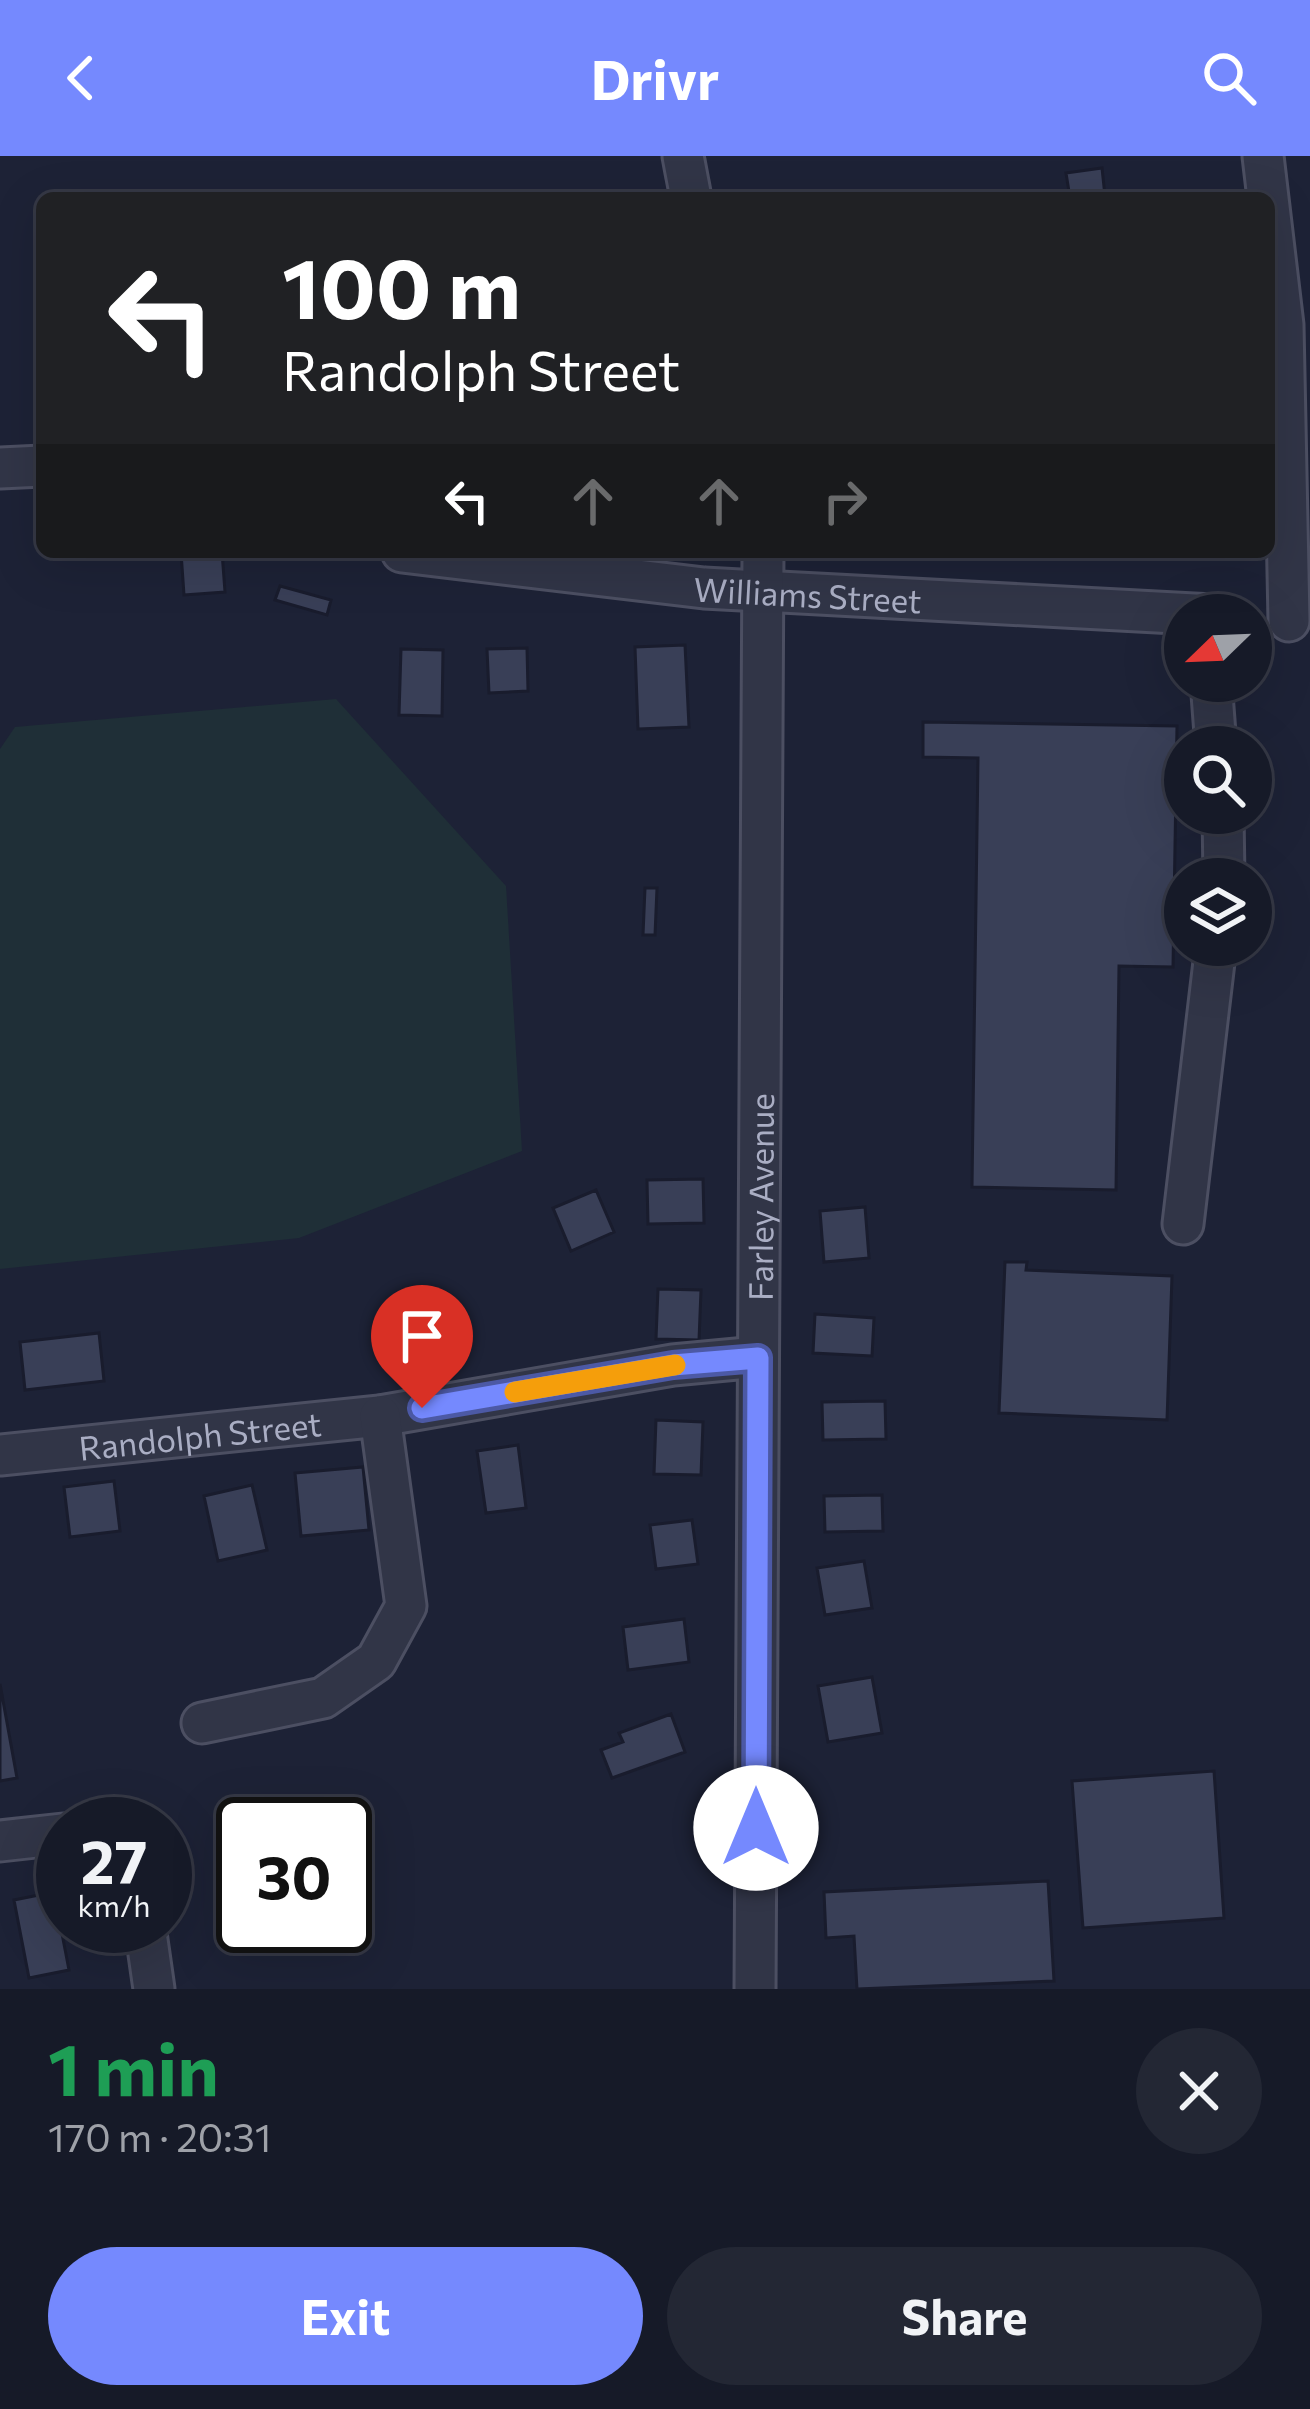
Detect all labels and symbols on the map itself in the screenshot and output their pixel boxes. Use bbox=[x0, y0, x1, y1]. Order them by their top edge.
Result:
street label: Williams Street bbox=[693, 567, 923, 620]
north arrow bbox=[1164, 594, 1272, 702]
street label: Farley Avenue bbox=[738, 1093, 780, 1301]
pin bbox=[371, 1285, 473, 1408]
street label: Randolph Street bbox=[77, 1402, 323, 1467]
position arrow bbox=[693, 1765, 819, 1891]
speed limit sign: 30 bbox=[216, 1797, 372, 1953]

